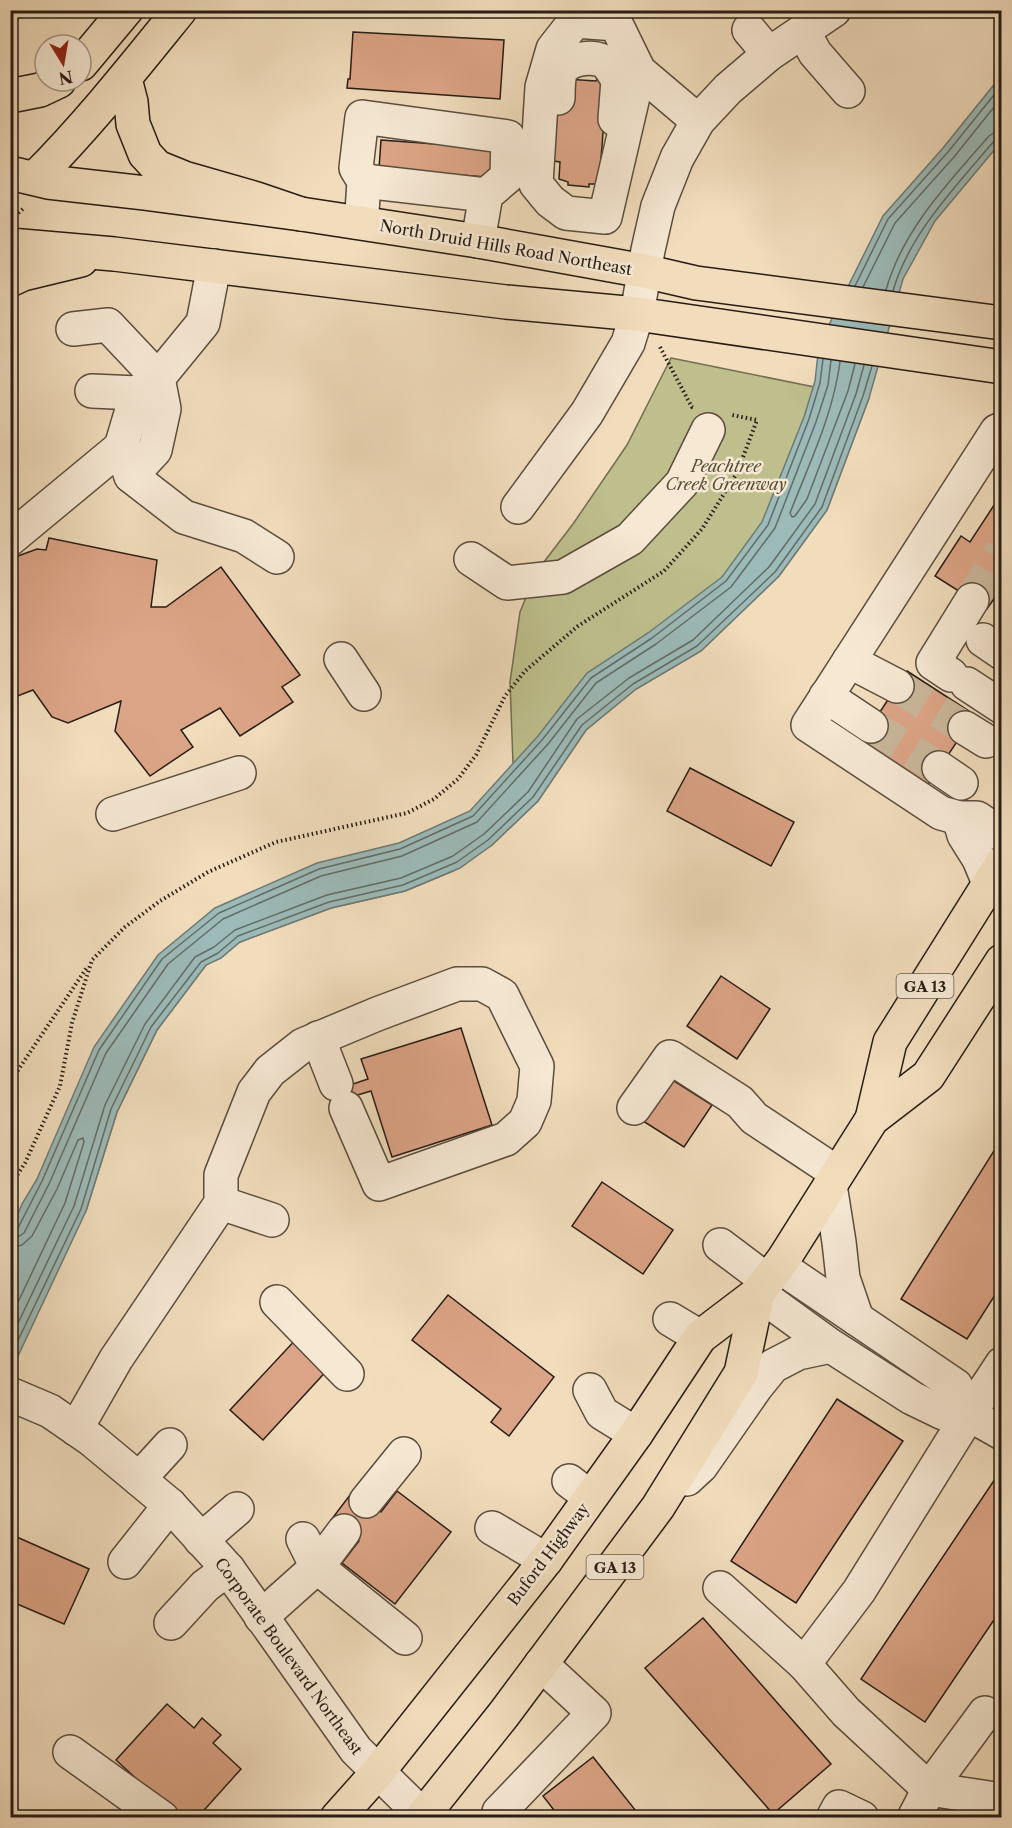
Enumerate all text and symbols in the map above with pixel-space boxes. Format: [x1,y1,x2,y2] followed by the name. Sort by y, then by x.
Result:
[33,33,93,93] north arrow
[57,67,75,89] text: N
[378,215,634,279] street label: North Druid Hills Road Northeast
[666,456,786,494] park label: Peachtree Creek Greenway
[896,974,954,998] road number: GA 13
[503,1498,594,1609] street label: Buford Highway
[211,1553,368,1759] street label: Corporate Boulevard Northeast
[586,1555,644,1579] road number: GA 13

